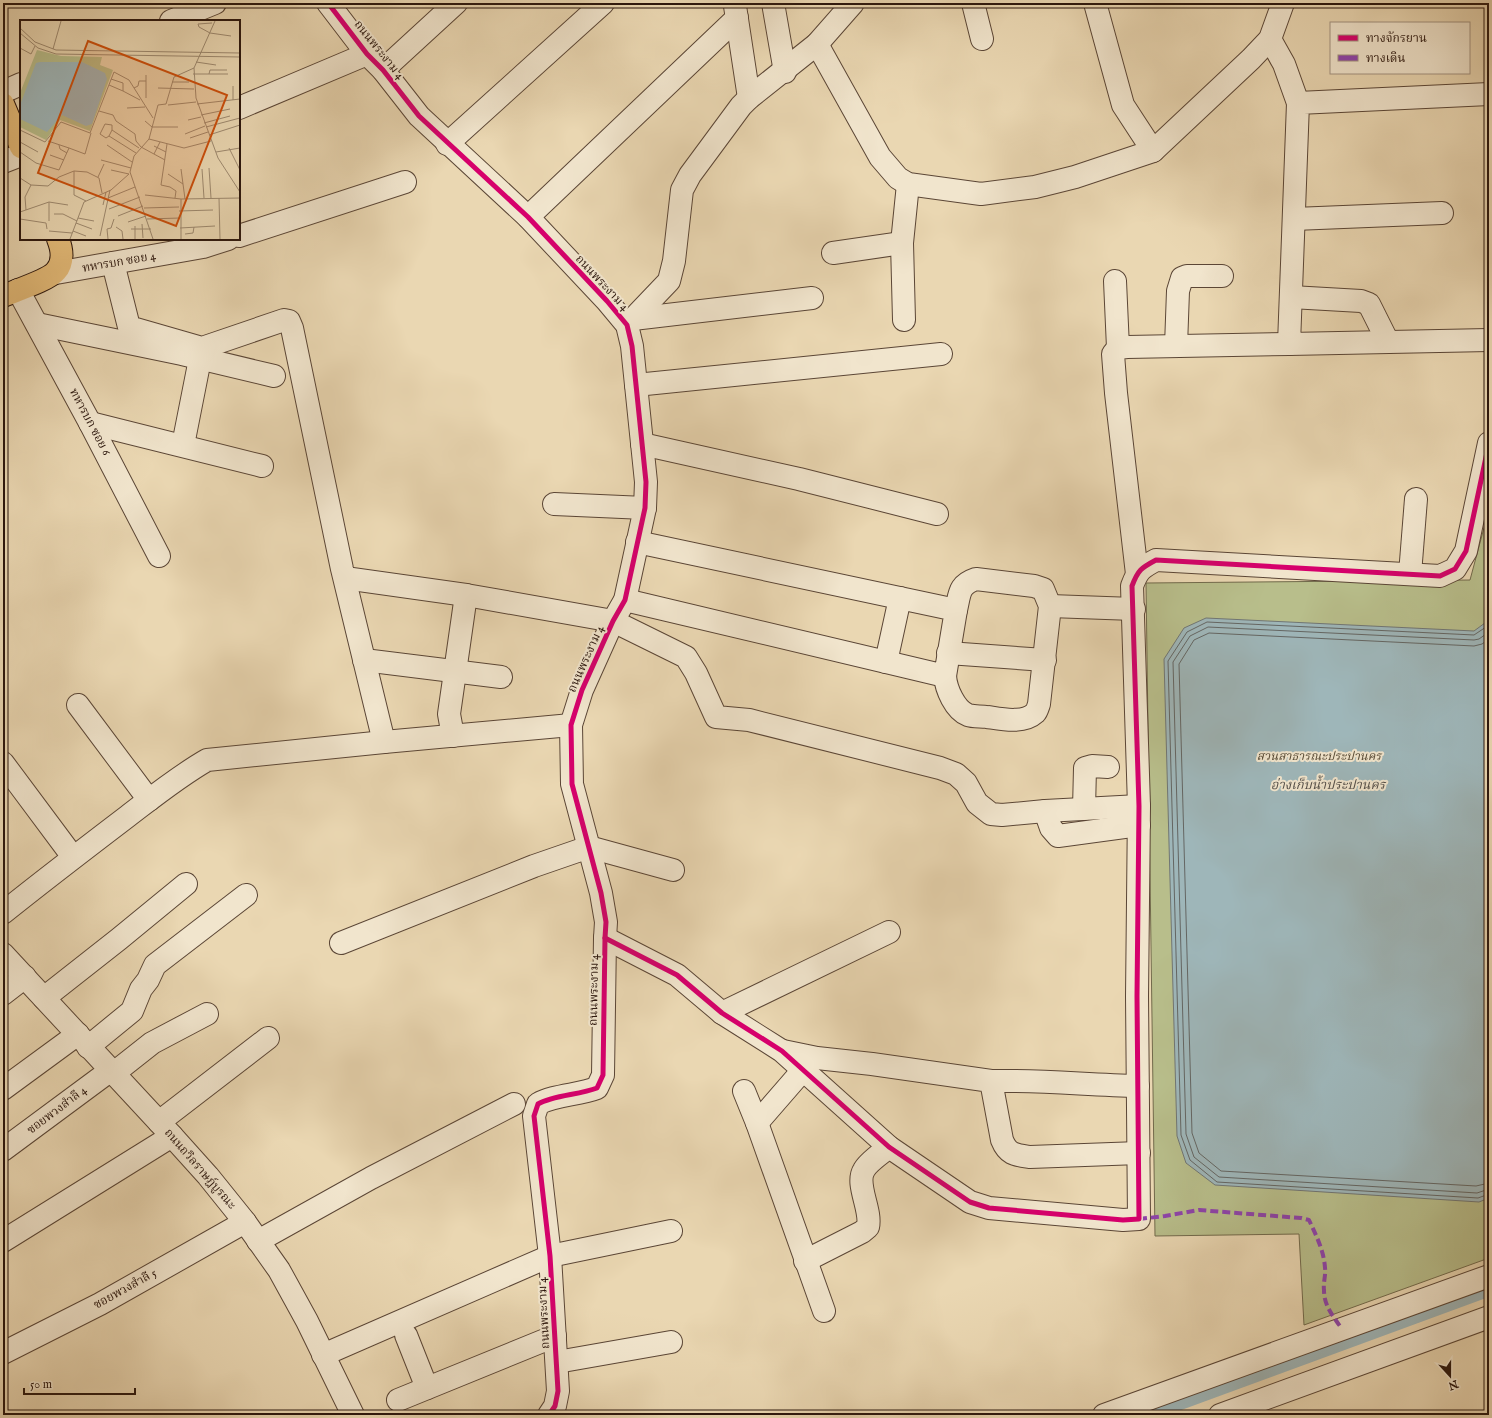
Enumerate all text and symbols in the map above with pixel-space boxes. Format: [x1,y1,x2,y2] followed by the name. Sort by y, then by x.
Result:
[351,17,407,83] street label: ถนนพระงาม 4
[20,20,240,240] inset map
[1330,22,1470,74] legend
[1366,31,1427,46] text: ทางจักรยาน
[1366,51,1405,66] text: ทางเดิน
[81,248,157,276] street label: ทหารบก ซอย 4
[572,252,632,314] street label: ถนนพระงาม 4
[66,386,114,459] street label: ทหารบก ซอย 6
[565,623,607,695] street label: ถนนพระงาม 4
[1257,749,1382,764] park label: สวนสาธารณะประปานคร
[1271,775,1387,794] water label: อ่างเก็บน้ำประปานคร
[586,954,602,1026] street label: ถนนพระงาม 4
[24,1083,90,1137] street label: ซอยพวงสำลี 4
[161,1126,239,1213] street label: ถนนถวิลราษฎ์บูรณะ
[91,1265,160,1312] street label: ซอยพวงสำลี 5
[535,1277,553,1349] street label: ถนนพระงาม 4
[1430,1356,1470,1396] north arrow
[24,1370,135,1396] scale bar
[1446,1376,1461,1393] text: N
[30,1377,52,1392] text: 50 m

